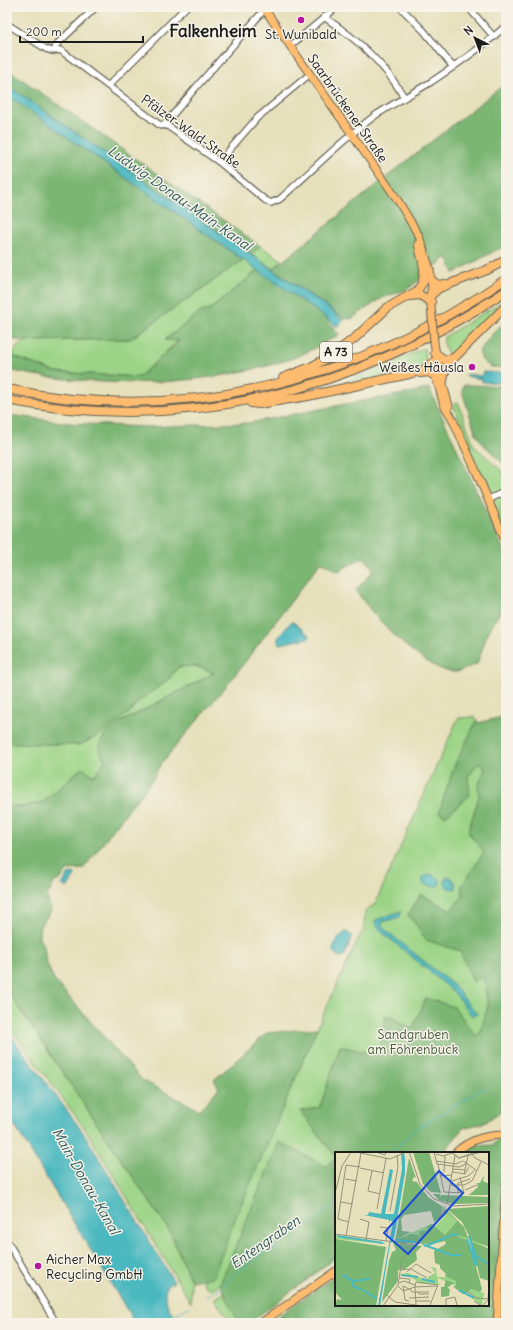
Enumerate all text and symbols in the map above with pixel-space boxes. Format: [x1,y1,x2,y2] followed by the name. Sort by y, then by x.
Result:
[296,15,306,25] marker: St. Wunibald
[20,18,143,44] scale bar
[455,18,495,58] north arrow
[169,20,257,42] district label: Falkenheim
[461,23,476,38] text: N
[26,24,62,39] text: 200 m
[265,26,337,43] place label: St. Wunibald
[304,51,391,166] street label: Saarbrückener Straße
[138,91,244,172] street label: Pfälzer-Wald-Straße
[105,141,257,256] water label: Ludwig-Donau-Main-Kanal
[320,342,352,362] road number: A 73
[379,359,464,376] place label: Weißes Häusla
[467,362,477,372] marker: Weißes Häusla
[368,1026,459,1058] park label: Sandgruben am Föhrenbuck
[48,1125,125,1239] water label: Main-Donau-Kanal
[335,1152,489,1306] inset map
[227,1211,304,1273] water label: Entengraben
[46,1251,143,1283] place label: Aicher Max Recycling GmbH
[33,1261,43,1271] marker: Aicher Max Recycling GmbH

